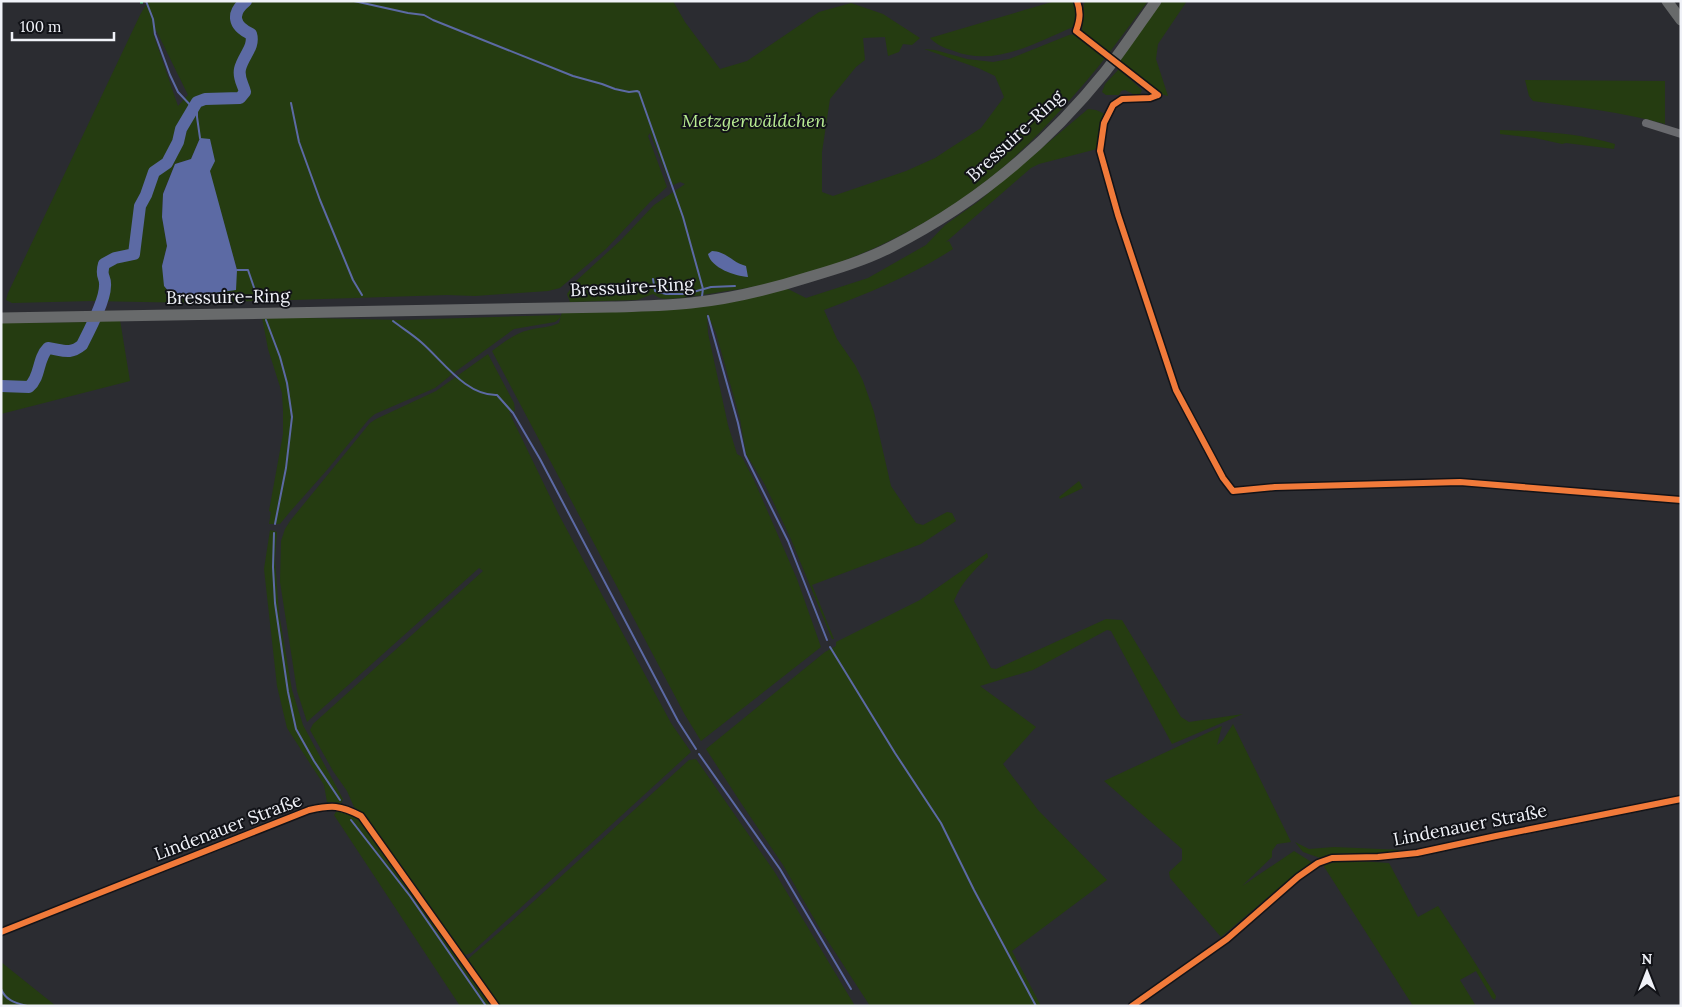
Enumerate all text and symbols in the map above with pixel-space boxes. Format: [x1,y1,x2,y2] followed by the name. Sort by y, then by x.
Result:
[12,10,115,42] scale bar
[20,17,61,36] text: 100 m
[961,84,1069,186] street label: Bressuire-Ring
[682,109,826,132] park label: Metzgerwäldchen
[569,272,696,301] street label: Bressuire-Ring
[166,284,291,309] street label: Bressuire-Ring
[151,788,305,865] street label: Lindenauer Straße
[1391,798,1549,851] street label: Lindenauer Straße
[1622,947,1672,997] north arrow
[1642,950,1653,968] text: N

